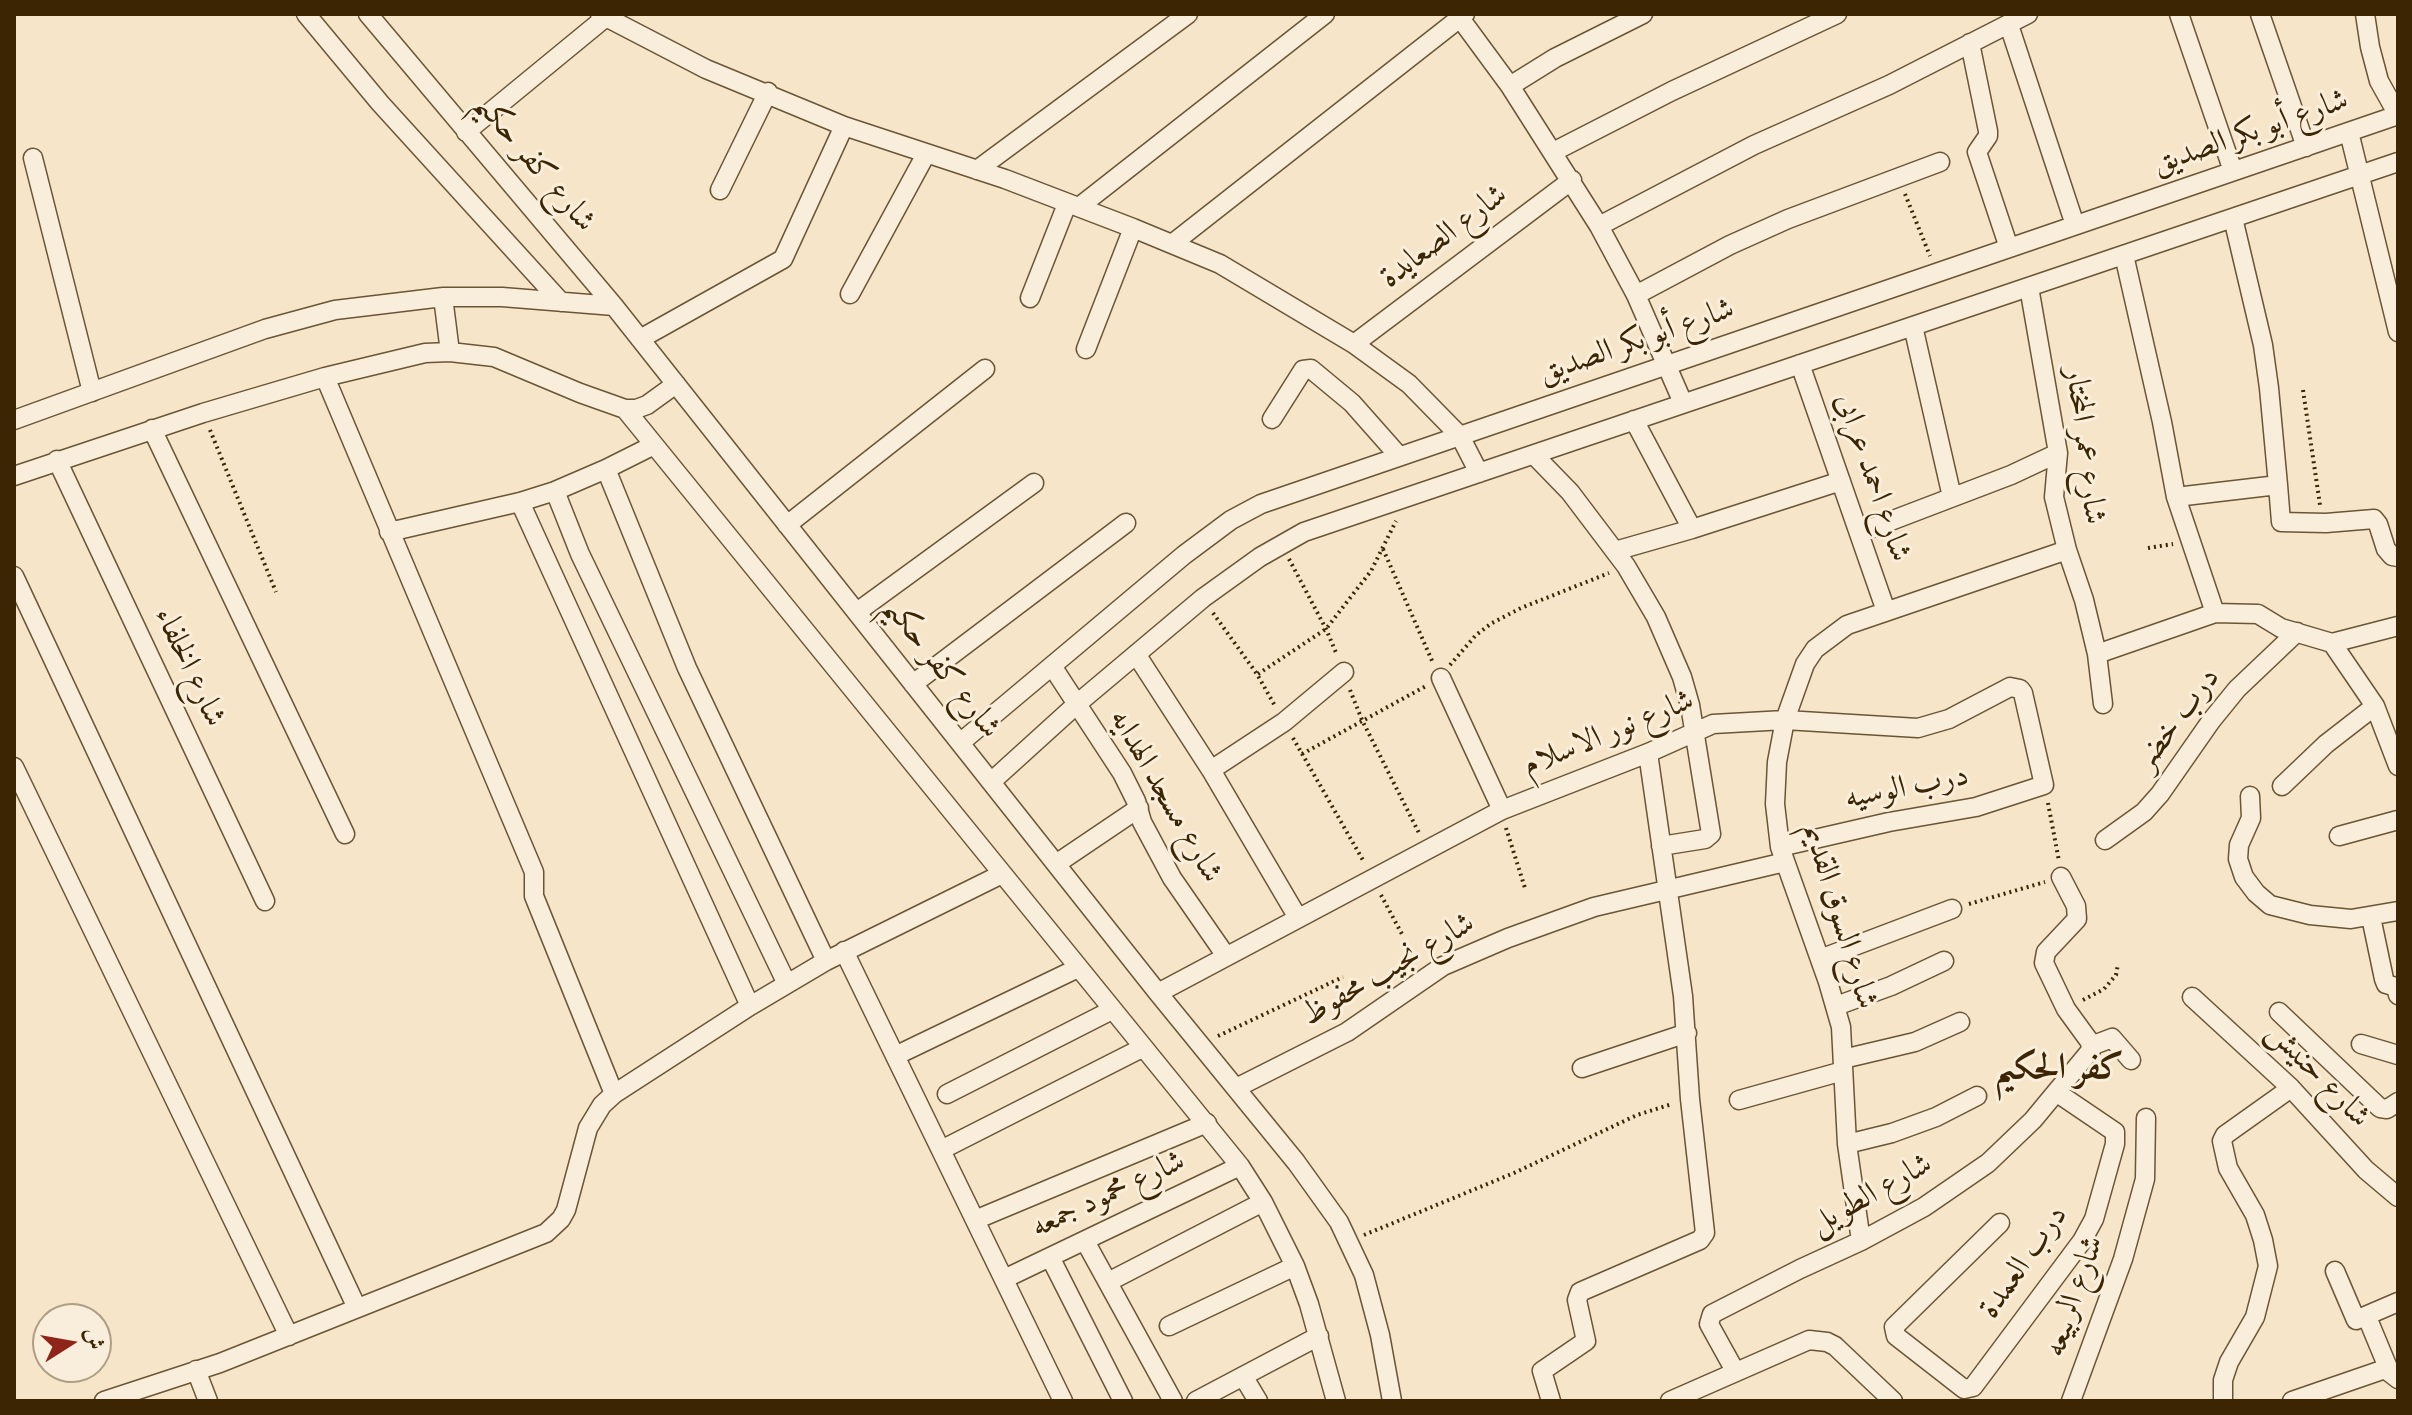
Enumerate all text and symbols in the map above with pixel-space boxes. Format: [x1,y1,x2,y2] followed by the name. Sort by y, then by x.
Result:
[2148,83,2354,185] street label: شارع أبو بكر الصديق
[464,87,602,241] street label: شارع كفر حكيم
[1374,178,1516,298] street label: شارع الصعايدة
[1534,292,1740,394] street label: شارع أبو بكر الصديق
[2054,365,2112,527] street label: شارع عمر المختار
[1824,389,1918,567] street label: شارع احمد عرابى
[873,590,1007,748] street label: شارع كفر حكيم
[144,602,232,734] street label: شارع الخلفاء
[2128,661,2230,779] street label: درب خضر
[1518,683,1700,787] street label: شارع نور الاسلام
[1099,703,1229,891] street label: شارع مسجد الهدايه
[1842,758,1972,820] street label: درب الوسيه
[1792,820,1884,1014] street label: شارع السوق القديم
[1295,906,1483,1036] street label: شارع نجيب محفوظ
[2257,1015,2377,1137] street label: شارع حنيش
[1994,1049,2124,1093] district label: كفر الحكيم
[1026,1144,1192,1248] street label: شارع محمود جمعه
[1804,1147,1940,1245] street label: شارع الطويل
[1972,1199,2078,1327] street label: درب العمدة
[2037,1231,2115,1363] street label: شارع الربيعه
[32,1303,112,1383] north arrow
[78,1325,109,1352] text: ش

